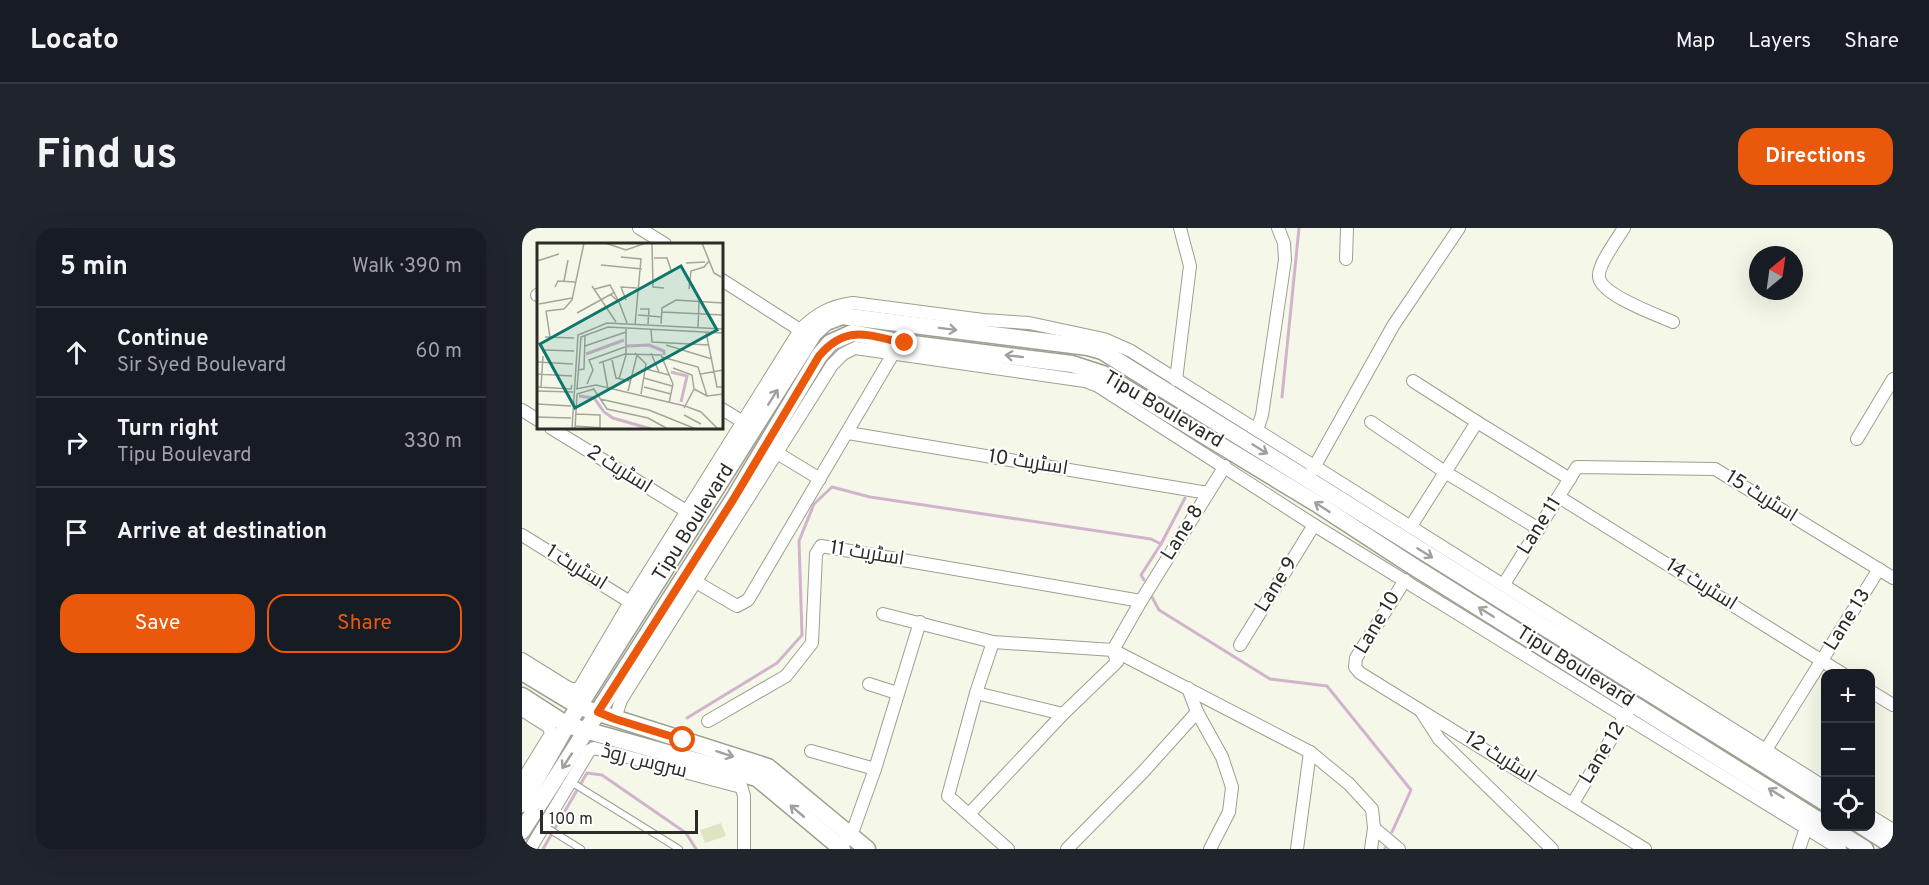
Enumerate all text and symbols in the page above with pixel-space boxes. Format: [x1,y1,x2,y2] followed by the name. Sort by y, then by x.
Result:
[30,23,119,59] text: Locato
[1676,28,1715,55] text: Map
[1748,28,1811,55] text: Layers
[1844,28,1899,55] text: Share
[1738,128,1893,185] button: Directions
[36,130,177,183] text: Find us
[537,243,723,429] inset map
[1749,246,1803,300] north arrow
[60,251,128,284] text: 5 min
[352,254,462,280] text: Walk · 390 m
[937,324,957,335] one-way arrow
[117,326,208,353] text: Continue
[891,329,917,355] route end
[60,336,93,369] icon: ahead
[416,339,462,365] text: 60 m
[1005,351,1024,362] one-way arrow
[117,353,286,379] text: Sir Syed Boulevard
[1098,365,1228,455] street label: Tipu Boulevard
[767,389,779,406] one-way arrow
[117,416,219,443] text: Turn right
[60,426,93,459] icon: right
[404,429,462,455] text: 330 m
[581,440,657,500] street label: اسٹریٹ 2
[117,443,251,469] text: Tipu Boulevard
[986,444,1070,482] street label: اسٹریٹ 10
[1251,444,1268,456] one-way arrow
[647,459,741,587] street label: Tipu Boulevard
[1720,465,1802,529] street label: اسٹریٹ 15
[1512,492,1568,560] street label: Lane 11
[1156,500,1210,566] street label: Lane 8
[1314,501,1331,513] one-way arrow
[60,516,93,549] icon: arrive
[117,519,327,546] text: Arrive at destination
[828,535,906,573] street label: اسٹریٹ 11
[540,539,612,597] street label: اسٹریٹ 1
[1416,547,1433,559] one-way arrow
[1250,552,1304,618] street label: Lane 9
[1660,553,1742,617] street label: اسٹریٹ 14
[1819,584,1877,656] street label: Lane 13
[1349,587,1407,659] street label: Lane 10
[60,594,255,653] button: Save
[267,594,462,653] button: Share
[1478,606,1495,618] one-way arrow
[1511,620,1639,714] street label: Tipu Boulevard
[1821,669,1875,831] map controls
[1821,669,1875,723] button: +
[1574,717,1632,789] street label: Lane 12
[1821,723,1875,777] button: −
[669,726,695,752] route start
[1459,726,1541,790] street label: اسٹریٹ 12
[598,739,690,785] street label: سروس روڈ
[715,749,734,760] one-way arrow
[560,752,572,769] one-way arrow
[1821,777,1875,831] button: locate
[1768,787,1785,799] one-way arrow
[789,805,805,818] one-way arrow
[540,807,698,834] scale bar
[549,810,593,830] text: 100 m

